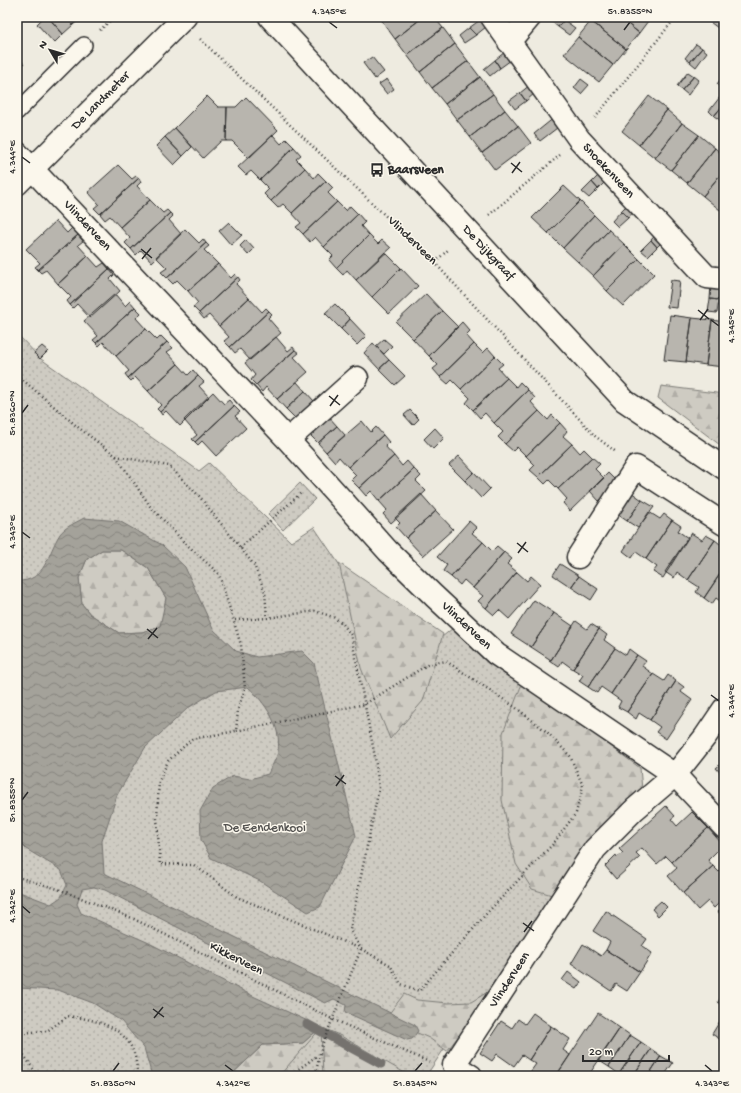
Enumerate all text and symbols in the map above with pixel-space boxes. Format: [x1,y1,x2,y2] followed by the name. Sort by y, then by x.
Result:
[312,6,347,18] text: 4.345°E
[608,6,653,18] text: 51.8355°N
[30,30,70,70] north arrow
[37,39,51,52] text: N
[68,68,134,134] street label: De Landmeter
[7,140,19,174] text: 4.344°E
[579,140,638,202] street label: Snoekenveen
[369,162,385,178] bus stop icon: Baarsveen
[387,163,445,178] place label: Baarsveen
[59,197,115,255] street label: Vlinderveen
[383,213,441,269] street label: Vlinderveen
[458,222,518,284] street label: De Dijkgraaf
[726,308,738,343] text: 4.345°E
[7,390,19,435] text: 51.8360°N
[7,514,19,549] text: 4.343°E
[437,598,495,654] street label: Vlinderveen
[726,684,738,718] text: 4.344°E
[7,777,19,822] text: 51.8355°N
[223,821,306,836] park label: De Eendenkooi
[7,889,19,923] text: 4.342°E
[207,939,266,979] street label: Kikkerveen
[486,949,534,1011] street label: Vlinderveen
[583,1037,669,1063] scale bar
[589,1046,614,1060] text: 20 m
[90,1078,136,1090] text: 51.8350°N
[216,1078,250,1090] text: 4.342°E
[393,1078,438,1090] text: 51.8345°N
[695,1078,730,1090] text: 4.343°E

